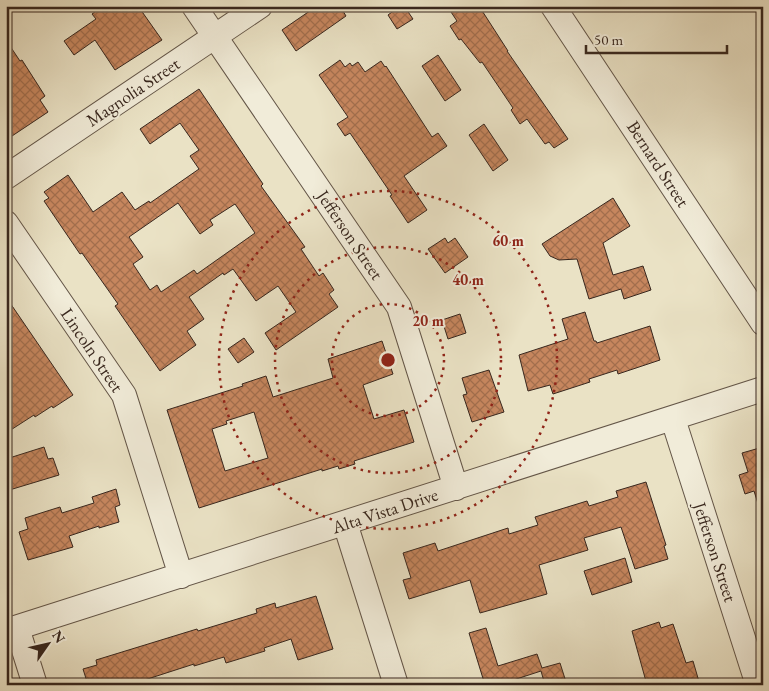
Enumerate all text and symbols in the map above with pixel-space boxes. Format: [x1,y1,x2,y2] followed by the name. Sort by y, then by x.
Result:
[586,22,728,54] scale bar
[594,30,623,49] text: 50 m
[81,52,184,131] street label: Magnolia Street
[622,116,695,212] street label: Bernard Street
[311,184,389,284] street label: Jefferson Street
[492,231,524,250] text: 60 m
[452,270,484,289] text: 40 m
[56,303,129,397] street label: Lincoln Street
[412,311,444,330] text: 20 m
[379,351,397,369] centre of rings
[328,483,441,539] street label: Alta Vista Drive
[688,497,743,605] street label: Jefferson Street
[22,618,72,668] north arrow
[48,627,70,647] text: N

